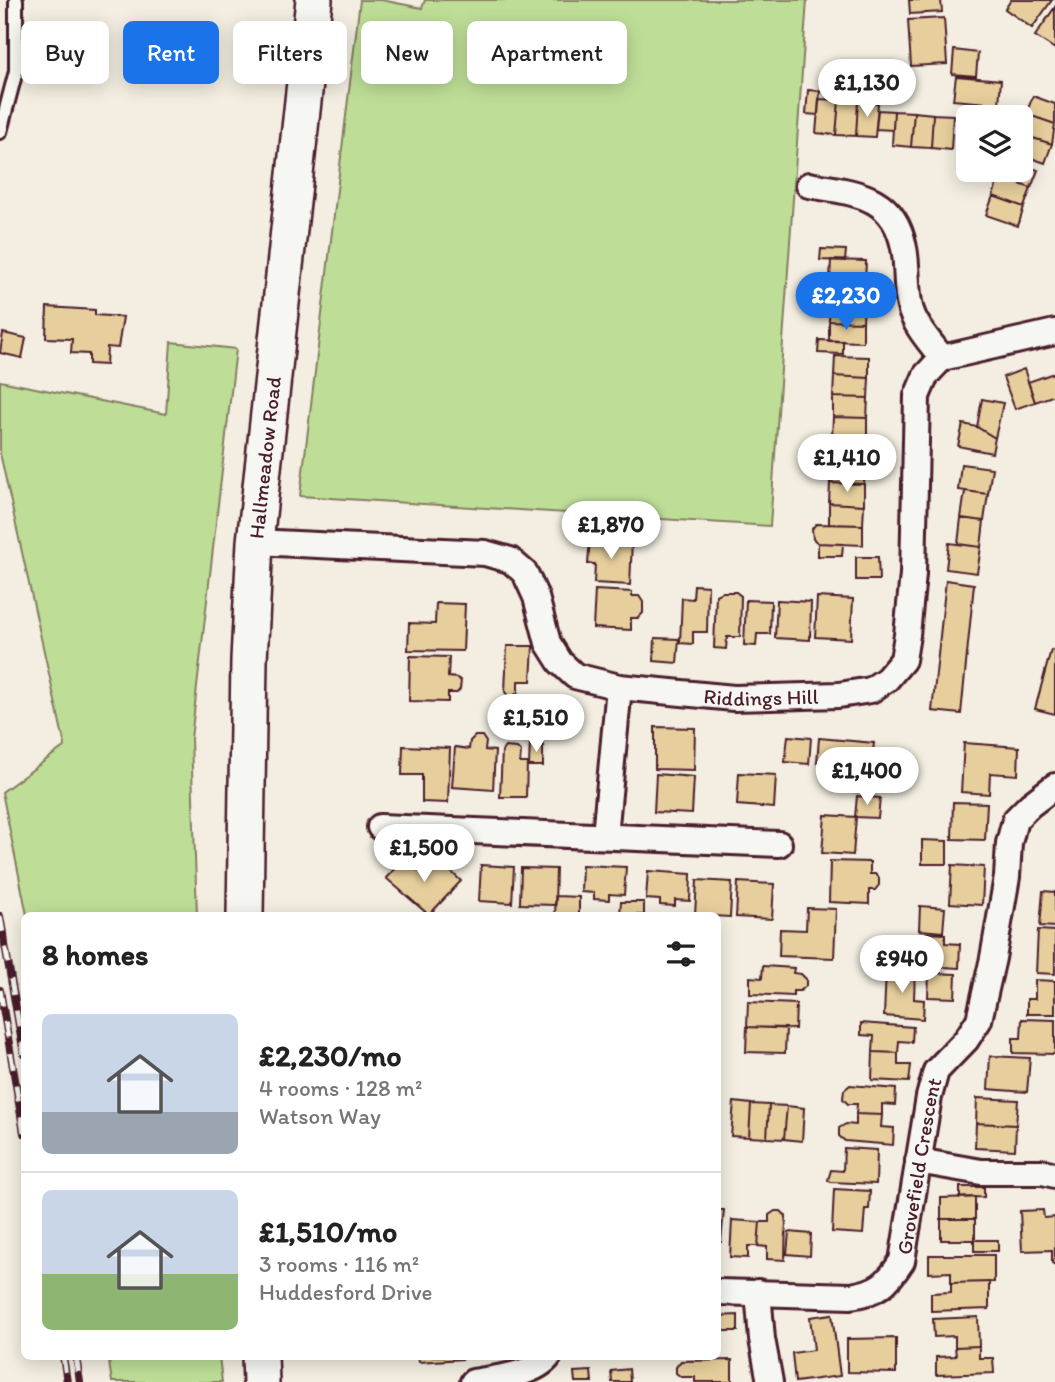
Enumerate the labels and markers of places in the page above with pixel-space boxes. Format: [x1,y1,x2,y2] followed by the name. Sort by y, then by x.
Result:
[810,60,924,119] pin: £1,130
[789,272,903,332] pin: £2,230
[790,434,904,494] pin: £1,410
[554,502,668,561] pin: £1,870
[479,694,593,754] pin: £1,510
[810,748,924,807] pin: £1,400
[367,824,481,884] pin: £1,500
[861,936,943,995] pin: £940

